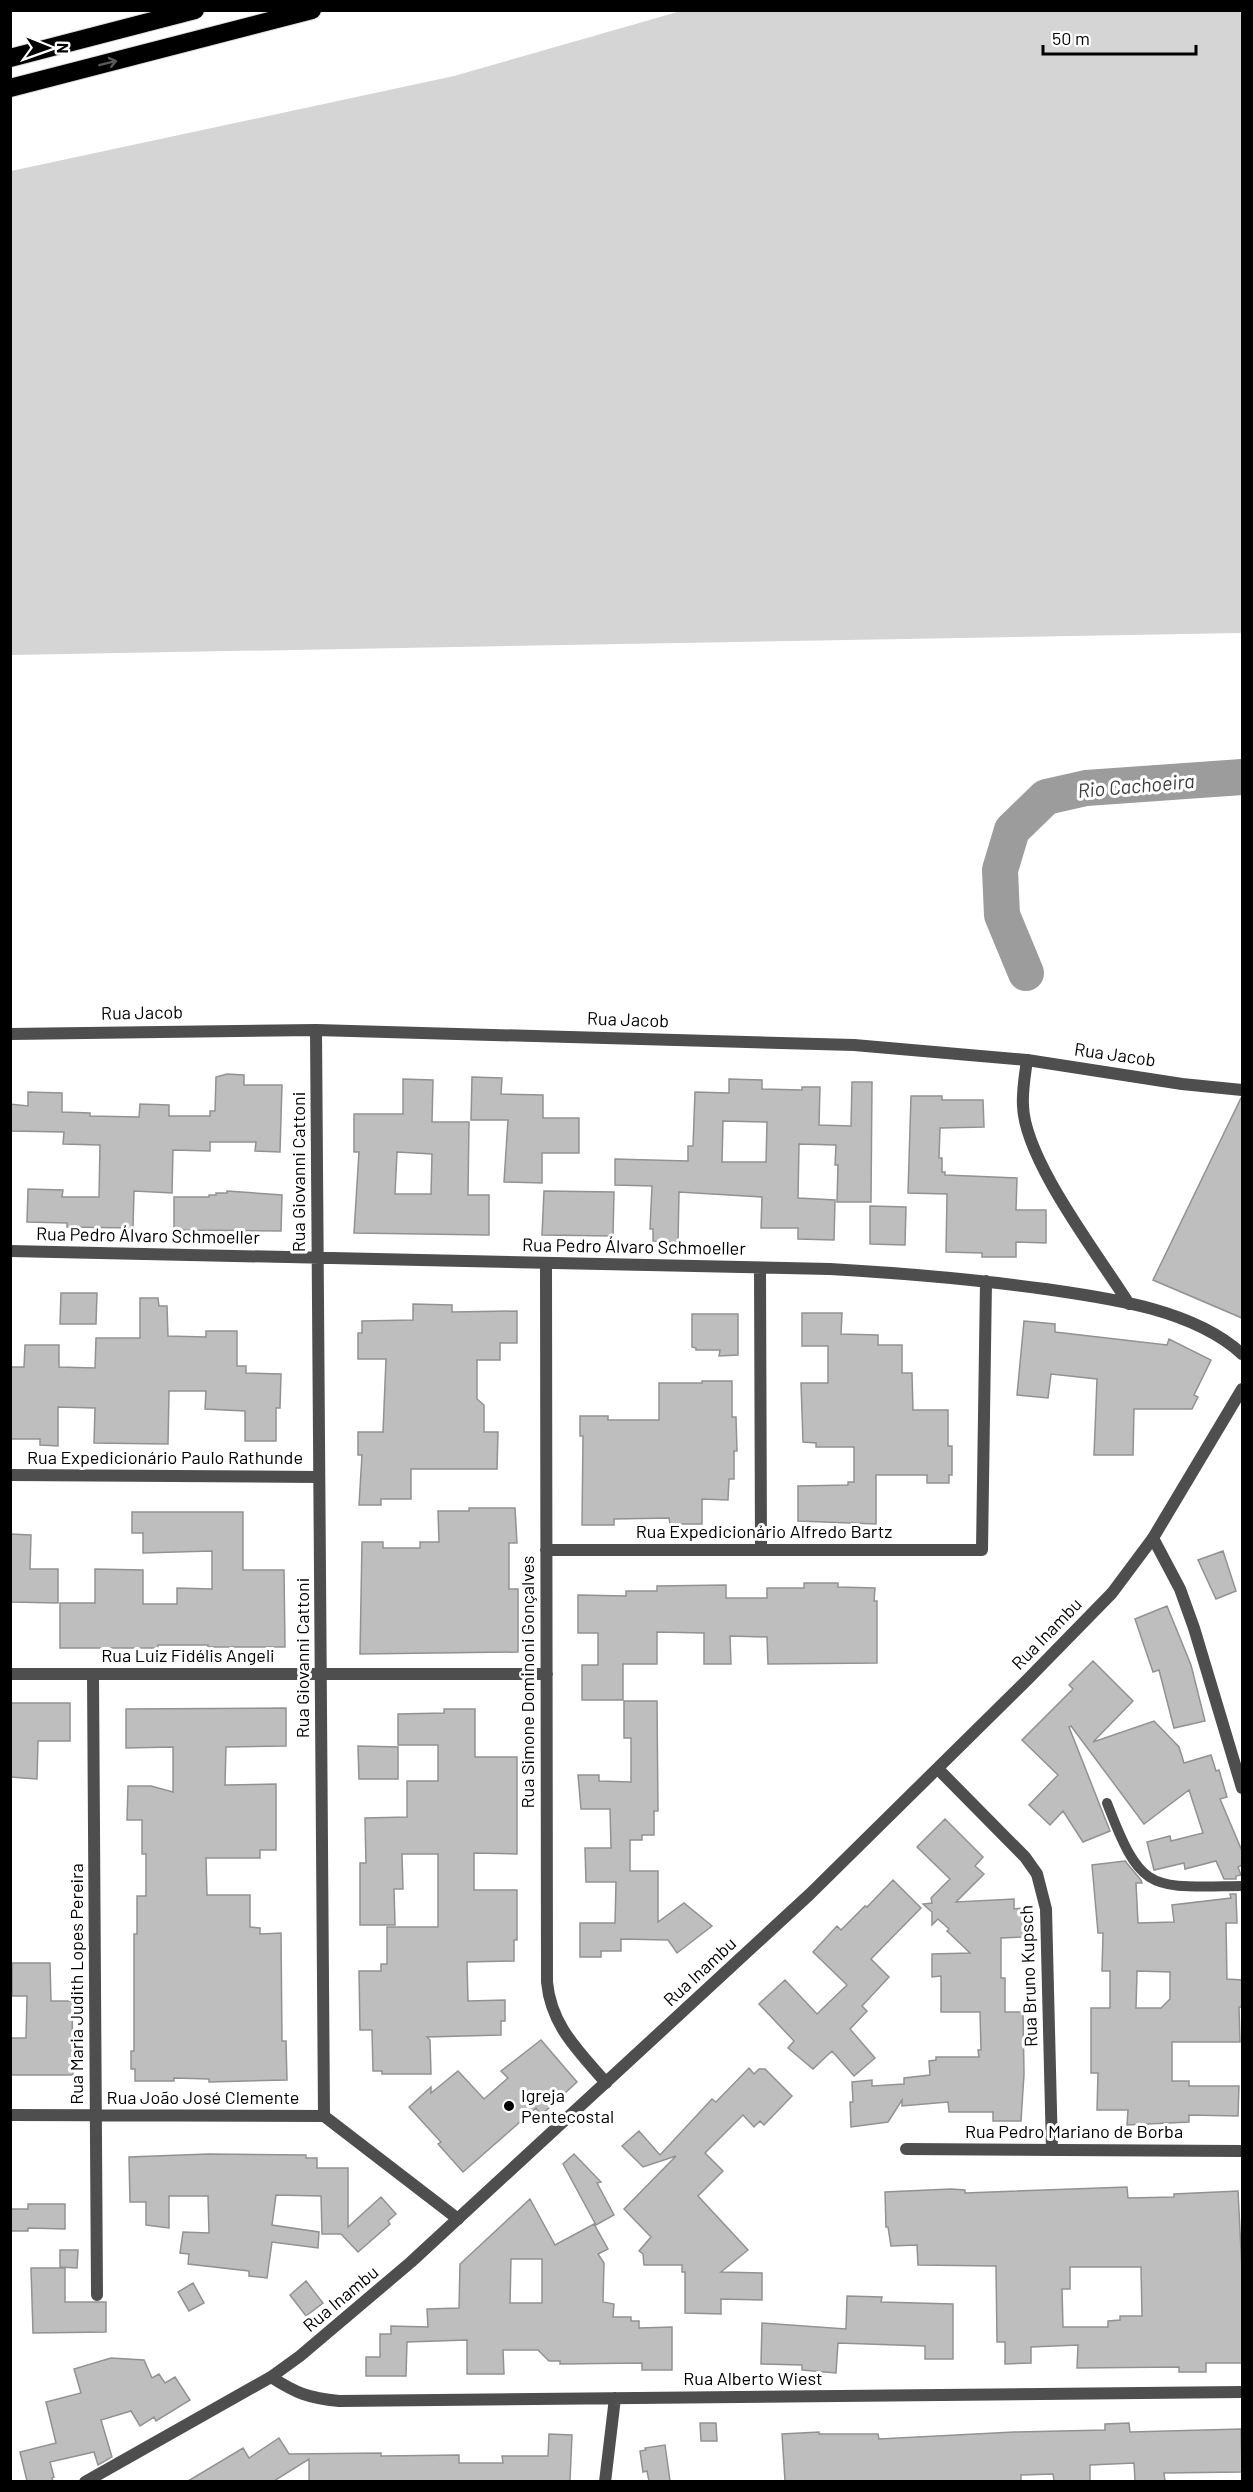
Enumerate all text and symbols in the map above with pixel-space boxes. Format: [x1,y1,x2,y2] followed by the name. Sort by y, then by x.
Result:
[18,18,78,78] north arrow
[1043,18,1196,56] scale bar
[1052,27,1090,49] text: 50 m
[54,43,73,54] text: N
[98,56,117,68] one-way arrow
[1077,768,1195,802] water label: Rio Cachoeira
[101,1000,183,1024] street label: Rua Jacob
[587,1007,669,1031] street label: Rua Jacob
[1073,1037,1157,1071] street label: Rua Jacob
[287,1092,309,1252] street label: Rua Giovanni Cattoni
[36,1222,261,1248] street label: Rua Pedro Álvaro Schmoeller
[522,1233,747,1259] street label: Rua Pedro Álvaro Schmoeller
[27,1446,303,1468] street label: Rua Expedicionário Paulo Rathunde
[636,1520,892,1542] street label: Rua Expedicionário Alfredo Bartz
[516,1555,538,1809] street label: Rua Simone Dominoni Gonçalves
[291,1578,313,1738] street label: Rua Giovanni Cattoni
[1007,1593,1086,1674] street label: Rua Inambu
[101,1644,275,1666] street label: Rua Luiz Fidélis Angeli
[65,1863,87,2105] street label: Rua Maria Judith Lopes Pereira
[1015,1905,1041,2048] street label: Rua Bruno Kupsch
[658,1932,740,2010] street label: Rua Inambu
[521,2084,614,2127] place label: Igreja Pentecostal
[107,2086,299,2108] street label: Rua João José Clemente
[502,2099,516,2113] marker: Igreja Pentecostal
[965,2120,1183,2142] street label: Rua Pedro Mariano de Borba
[298,2260,382,2336] street label: Rua Inambu
[683,2367,823,2389] street label: Rua Alberto Wiest

